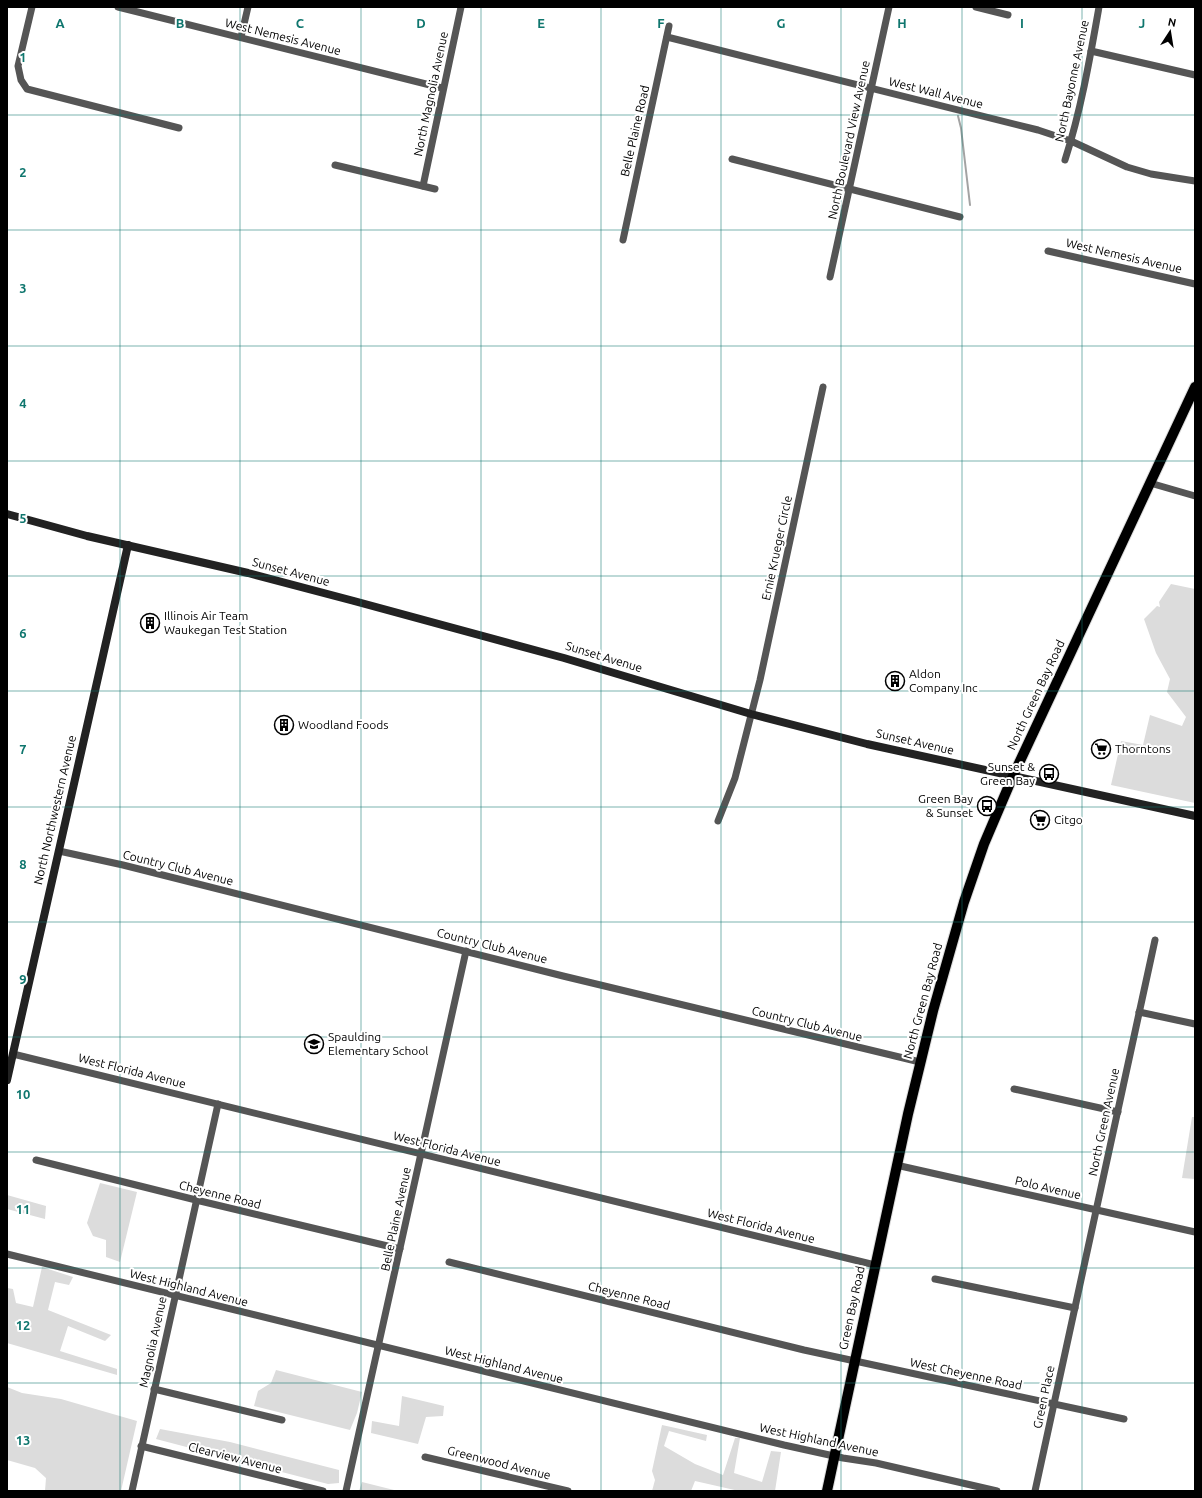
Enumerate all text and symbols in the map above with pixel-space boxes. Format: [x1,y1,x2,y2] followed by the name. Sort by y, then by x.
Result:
[1150,12,1190,52] north arrow
[1167,15,1177,29] text: N
[55,16,65,30] text: A
[176,16,185,30] text: B
[224,16,342,57] street label: West Nemesis Avenue
[296,16,305,30] text: C
[416,16,426,30] text: D
[537,16,545,30] text: E
[657,16,665,30] text: F
[777,16,786,30] text: G
[897,16,907,30] text: H
[1020,16,1024,30] text: I
[1139,16,1145,30] text: J
[1052,19,1091,143] street label: North Bayonne Avenue
[411,30,450,157] street label: North Magnolia Avenue
[19,50,27,64] text: 1
[825,59,872,221] street label: North Boulevard View Avenue
[888,75,985,111] street label: West Wall Avenue
[618,84,651,178] street label: Belle Plaine Road
[19,165,27,179] text: 2
[1065,236,1184,275] street label: West Nemesis Avenue
[19,281,27,295] text: 3
[19,396,27,410] text: 4
[759,494,794,601] street label: Ernie Krueger Circle
[19,511,27,525] text: 5
[251,555,331,588] street label: Sunset Avenue
[164,609,287,636] place label: Illinois Air Team Waukegan Test Station
[139,612,161,634] building icon: Illinois Air Team Waukegan Test Station
[19,626,27,640] text: 6
[1004,638,1067,752] street label: North Green Bay Road
[564,639,644,674] street label: Sunset Avenue
[909,667,978,694] place label: Aldon Company Inc
[884,670,906,692] building icon: Aldon Company Inc
[273,714,295,736] building icon: Woodland Foods
[298,718,389,731] place label: Woodland Foods
[875,726,955,757] street label: Sunset Avenue
[31,734,78,886] street label: North Northwestern Avenue
[1090,738,1112,760] supermarket icon: Thorntons
[19,742,27,756] text: 7
[1115,742,1171,755] place label: Thorntons
[980,760,1035,787] place label: Sunset & Green Bay
[1038,763,1060,785] bus stop icon: Sunset & Green Bay
[918,792,973,819] place label: Green Bay & Sunset
[976,795,998,817] bus stop icon: Green Bay & Sunset
[1029,809,1051,831] supermarket icon: Citgo
[1054,813,1083,826] place label: Citgo
[121,847,235,888] street label: Country Club Avenue
[19,857,27,871] text: 8
[435,925,549,966] street label: Country Club Avenue
[901,941,944,1060] street label: North Green Bay Road
[19,972,27,986] text: 9
[750,1003,864,1044] street label: Country Club Avenue
[328,1030,428,1057] place label: Spaulding Elementary School
[303,1033,325,1055] school or university icon: Spaulding Elementary School
[77,1051,187,1090] street label: West Florida Avenue
[1086,1067,1121,1177] street label: North Green Avenue
[16,1087,30,1101] text: 10
[392,1129,502,1168] street label: West Florida Avenue
[378,1166,413,1272] street label: Belle Plaine Avenue
[1014,1174,1082,1201] street label: Polo Avenue
[178,1178,262,1211] street label: Cheyenne Road
[16,1202,30,1216] text: 11
[706,1206,816,1245] street label: West Florida Avenue
[836,1265,867,1351] street label: Green Bay Road
[129,1266,250,1309] street label: West Highland Avenue
[587,1279,671,1312] street label: Cheyenne Road
[137,1295,169,1389] street label: Magnolia Avenue
[16,1318,30,1332] text: 12
[444,1343,565,1386] street label: West Highland Avenue
[909,1355,1023,1392] street label: West Cheyenne Road
[1030,1364,1057,1430] street label: Green Place
[758,1421,880,1459] street label: West Highland Avenue
[16,1433,30,1447] text: 13
[187,1440,283,1475] street label: Clearview Avenue
[446,1443,552,1482] street label: Greenwood Avenue

